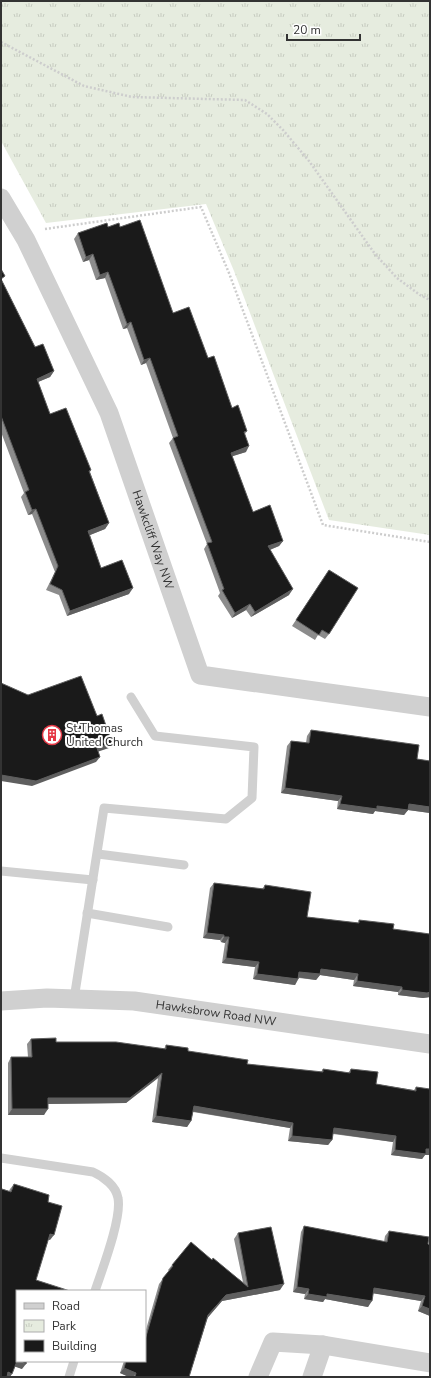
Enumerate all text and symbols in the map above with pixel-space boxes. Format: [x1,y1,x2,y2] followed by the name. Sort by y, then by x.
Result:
[287,16,360,42] scale bar
[293,22,321,38] text: 20 m
[128,488,178,592] street label: Hawkcliff Way NW
[66,720,143,750] place label: St.Thomas United Church
[41,724,63,746] building icon: St.Thomas United Church
[155,996,277,1030] street label: Hawksbrow Road NW
[16,1290,146,1362] legend
[52,1298,80,1314] text: Road
[52,1318,77,1334] text: Park
[52,1338,97,1354] text: Building

